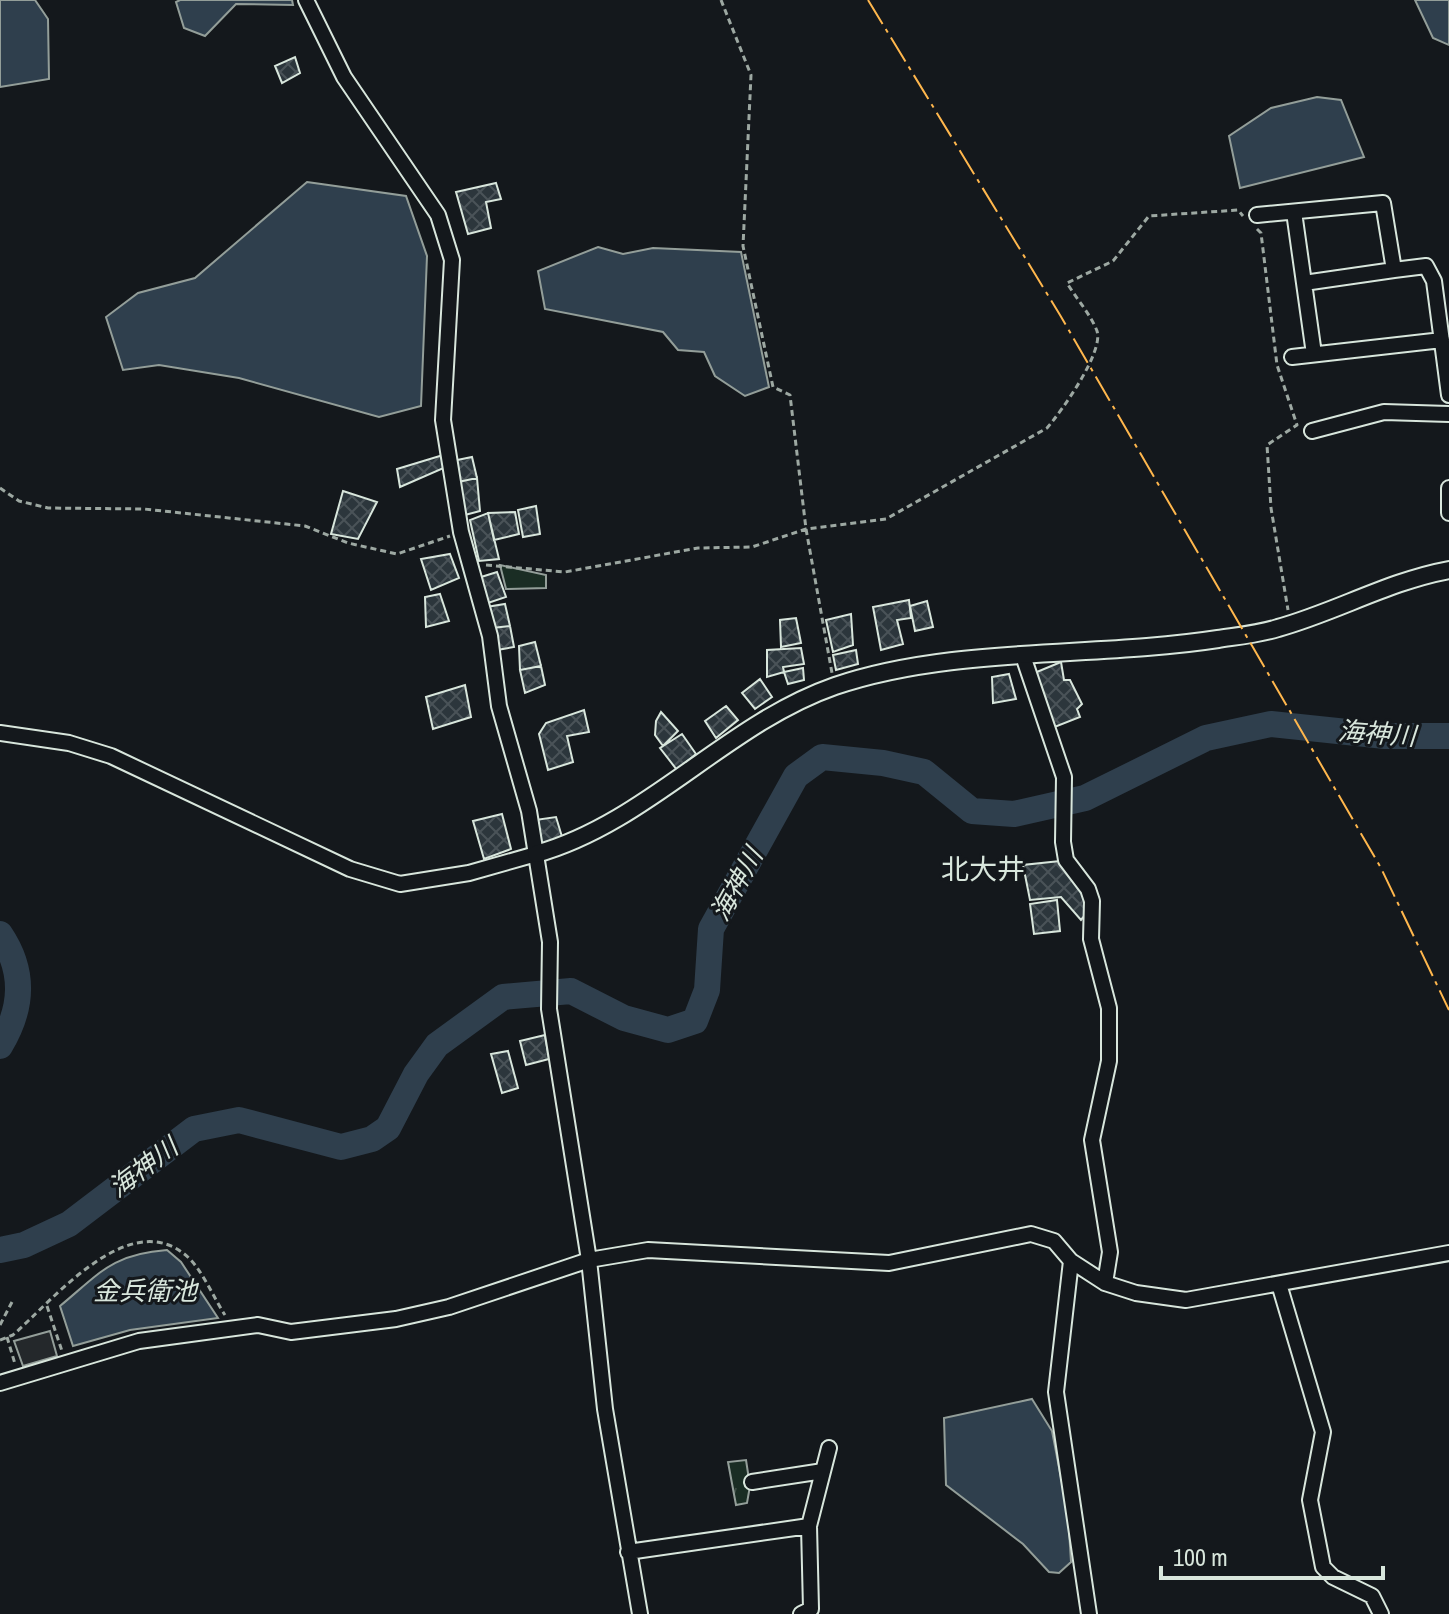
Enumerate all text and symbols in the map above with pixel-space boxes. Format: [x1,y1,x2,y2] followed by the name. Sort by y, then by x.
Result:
[1337,713,1420,753] water label: 海神川
[702,839,772,927] water label: 海神川
[941,850,1025,888] district label: 北大井
[101,1128,187,1204] water label: 海神川
[93,1273,200,1308] water label: 金兵衛池
[1161,1530,1383,1580] scale bar
[1173,1541,1228,1573] text: 100 m

